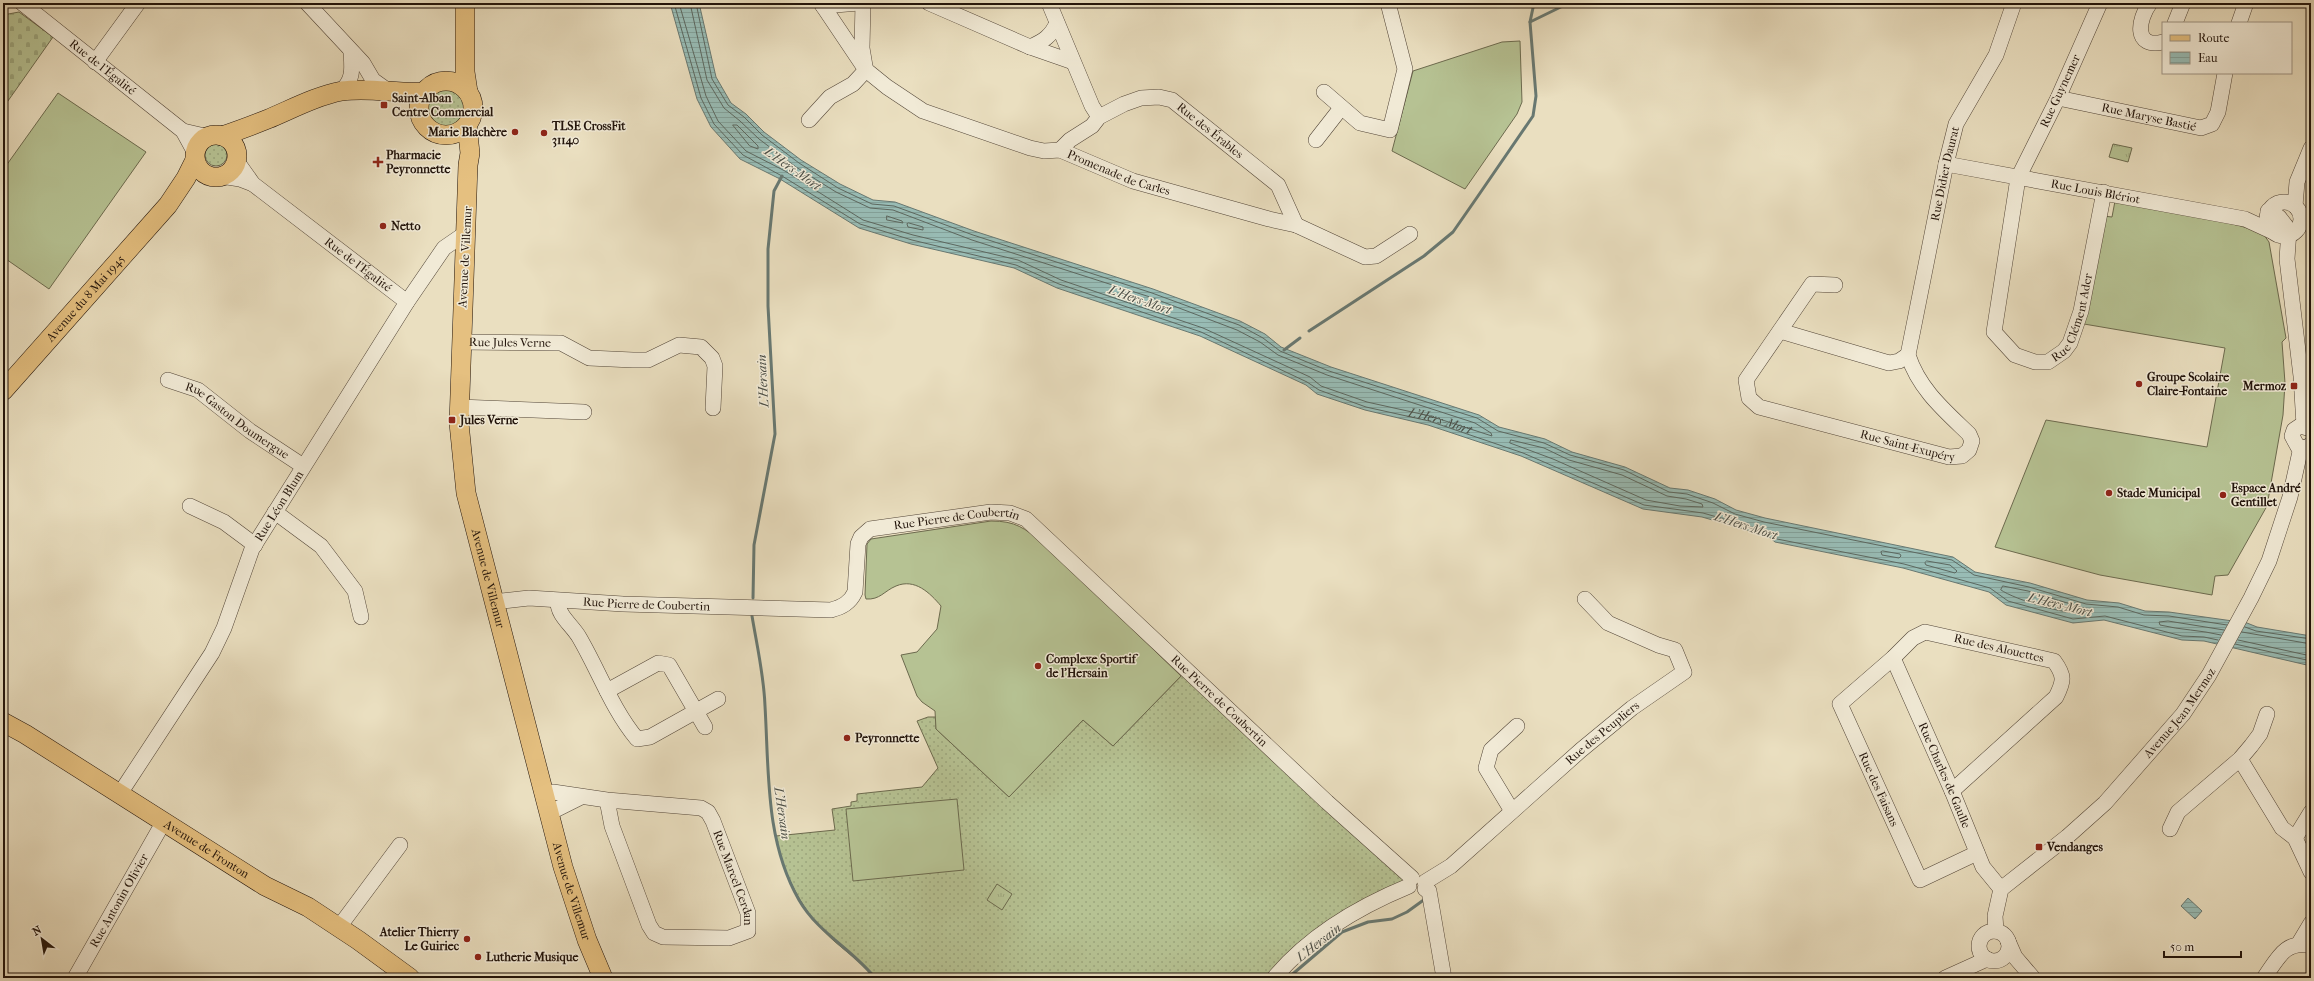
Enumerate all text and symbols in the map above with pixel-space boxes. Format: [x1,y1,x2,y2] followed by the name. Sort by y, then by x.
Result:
[2162,22,2292,74] legend
[2198,31,2230,45] text: Route
[67,36,139,98] street label: Rue de l'Égalité
[2037,51,2083,130] street label: Rue Guynemer
[2198,51,2218,65] text: Eau
[392,91,494,119] place label: Saint-Alban Centre Commercial
[379,100,389,110] marker: Saint-Alban Centre Commercial
[1174,100,1247,162] street label: Rue des Érables
[2100,100,2198,134] street label: Rue Maryse Bastié
[551,119,626,148] place label: TLSE CrossFit 31140
[1928,124,1962,222] street label: Rue Didier Daurat
[427,125,507,139] place label: Marie Blachère
[510,127,520,137] marker: Marie Blachère
[539,128,549,138] marker: TLSE CrossFit 31140
[761,143,825,194] water label: L'Hers-Mort
[1065,147,1172,198] street label: Promenade de Carles
[386,148,451,177] place label: Pharmacie Peyronnette
[373,157,383,167] marker: Pharmacie Peyronnette
[2050,176,2142,207] street label: Rue Louis Blériot
[455,205,475,309] street label: Avenue de Villemur
[391,219,420,233] place label: Netto
[378,221,388,231] marker: Netto
[322,234,395,295] street label: Rue de l'Égalité
[43,252,127,345] street label: Avenue du 8 Mai 1945
[2049,271,2095,365] street label: Rue Clément Ader
[1106,281,1174,318] water label: L'Hers-Mort
[469,335,551,350] street label: Rue Jules Verne
[754,354,771,409] water label: L'Hersain
[2147,370,2229,398] place label: Groupe Scolaire Claire-Fontaine
[184,379,292,462] street label: Rue Gaston Doumergue
[2134,379,2144,389] marker: Groupe Scolaire Claire-Fontaine
[2242,379,2287,393] place label: Mermoz
[2289,381,2299,391] marker: Mermoz
[1406,404,1475,437] water label: L'Hers-Mort
[458,413,518,428] place label: Jules Verne
[447,415,457,425] marker: Jules Verne
[1859,427,1956,464] street label: Rue Saint-Exupéry
[252,468,306,544] street label: Rue Léon Blum
[2231,481,2301,509] place label: Espace André Gentillet
[2117,486,2201,501] place label: Stade Municipal
[2104,488,2114,498] marker: Stade Municipal
[2218,490,2228,500] marker: Espace André Gentillet
[893,505,1022,533] street label: Rue Pierre de Coubertin
[1712,508,1780,543] water label: L'Hers-Mort
[468,526,508,630] street label: Avenue de Villemur
[2025,589,2094,620] water label: L'Hers-Mort
[583,594,710,614] street label: Rue Pierre de Coubertin
[1953,631,2046,665] street label: Rue des Alouettes
[1046,652,1139,680] place label: Complexe Sportif de l'Hersain
[1168,652,1270,749] street label: Rue Pierre de Coubertin
[1033,661,1043,671] marker: Complexe Sportif de l'Hersain
[2140,665,2219,761] street label: Avenue Jean Mermoz
[1562,698,1642,768] street label: Rue des Peupliers
[1915,720,1973,830] street label: Rue Charles de Gaulle
[855,731,920,746] place label: Peyronnette
[842,733,852,743] marker: Peyronnette
[1856,750,1902,829] street label: Rue des Faisans
[771,785,794,840] water label: L'Hersain
[161,816,252,881] street label: Avenue de Fronton
[710,828,755,925] street label: Rue Marcel Cerdan
[550,840,594,943] street label: Avenue de Villemur
[2046,840,2103,855] place label: Vendanges
[2034,842,2044,852] marker: Vendanges
[87,850,152,950] street label: Rue Antonin Olivier
[22,919,62,959] north arrow
[1292,920,1344,965] water label: L'Hersain
[30,923,45,939] text: N
[379,925,460,953] place label: Atelier Thierry Le Guiriec
[2164,933,2241,959] scale bar
[462,934,472,944] marker: Atelier Thierry Le Guiriec
[2170,940,2194,954] text: 50 m
[486,950,578,965] place label: Lutherie Musique
[473,952,483,962] marker: Lutherie Musique

